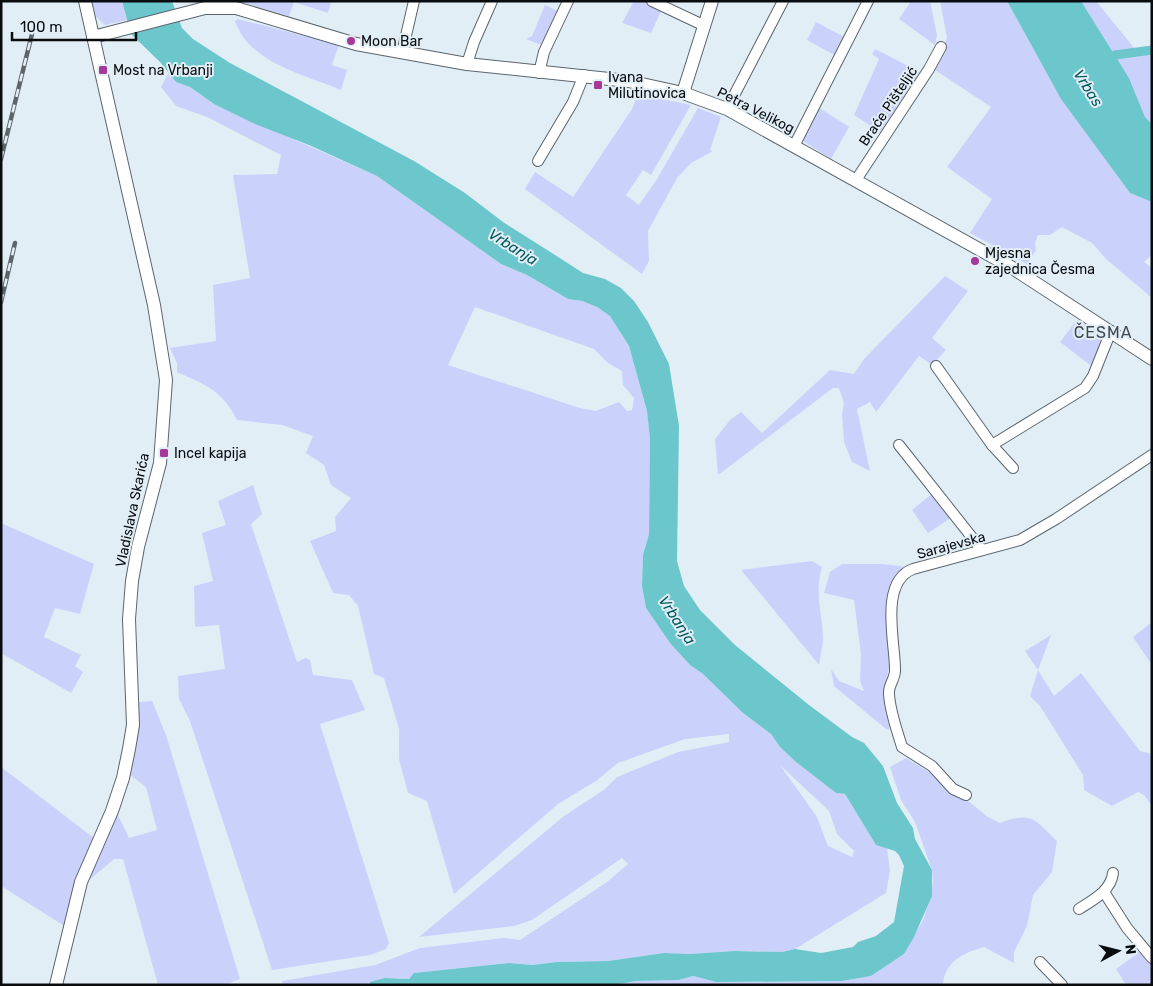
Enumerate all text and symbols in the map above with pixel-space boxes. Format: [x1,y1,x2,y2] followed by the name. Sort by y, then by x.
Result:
[12,10,136,42] scale bar
[20,18,62,36] text: 100 m
[361,33,423,50] place label: Moon Bar
[345,35,357,47] marker: Moon Bar
[113,62,213,79] place label: Most na Vrbanji
[856,63,921,149] street label: Braće Pišteljić
[97,64,109,76] marker: Most na Vrbanji
[1070,66,1107,110] water label: Vrbas
[608,69,686,102] place label: Ivana Milutinovica
[592,79,604,91] marker: Ivana Milutinovica
[714,84,797,137] street label: Petra Velikog
[485,225,541,269] water label: Vrbanja
[985,245,1095,278] place label: Mjesna zajednica Česma
[969,255,981,267] marker: Mjesna zajednica Česma
[1074,322,1132,342] district label: ČESMA
[174,445,247,462] place label: Incel kapija
[158,447,170,459] marker: Incel kapija
[112,451,153,569] street label: Vladislava Skarića
[915,528,987,563] street label: Sarajevska
[655,592,699,648] water label: Vrbanja
[1093,926,1143,976] north arrow
[1121,943,1139,956] text: N

